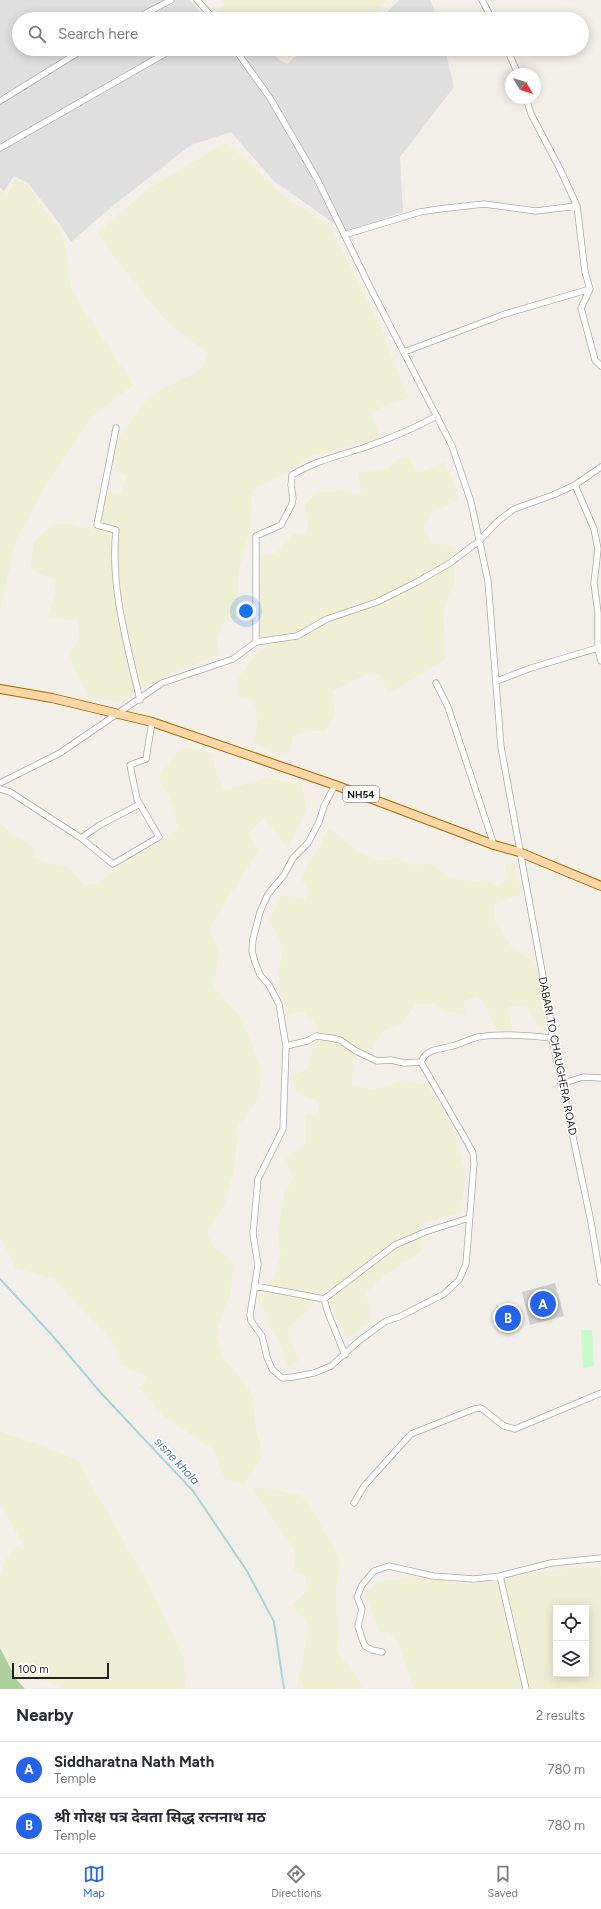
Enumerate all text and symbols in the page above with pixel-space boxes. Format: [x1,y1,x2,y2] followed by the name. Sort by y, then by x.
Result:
[12,12,589,56] search box
[26,23,48,45] icon: search
[58,25,138,43] text: Search here
[505,68,541,104] north arrow
[236,601,256,621] your location
[343,786,379,802] road number: NH54
[536,976,579,1137] street label: DABARI TO CHAUGHERA ROAD
[530,1289,556,1319] pin: A
[495,1303,521,1333] pin: B
[152,1434,202,1488] water label: sisne khola
[553,1605,589,1677] map controls
[553,1605,589,1641] button: locate
[553,1641,589,1677] button: layers
[12,1661,109,1680] scale bar
[18,1663,49,1676] text: 100 m
[16,1705,74,1725] text: Nearby
[536,1708,585,1723] text: 2 results
[54,1753,214,1771] text: Siddharatna Nath Math
[24,1762,34,1777] text: A
[547,1762,585,1777] text: 780 m
[54,1771,96,1786] text: Temple
[54,1808,266,1826] text: श्री गोरक्ष पत्र देवता सिद्ध रत्ननाथ मठ
[25,1818,33,1833] text: B
[547,1818,585,1833] text: 780 m
[54,1828,96,1843] text: Temple
[83,1863,105,1900] tab: Map
[271,1863,321,1900] tab: Directions
[488,1863,518,1900] tab: Saved

